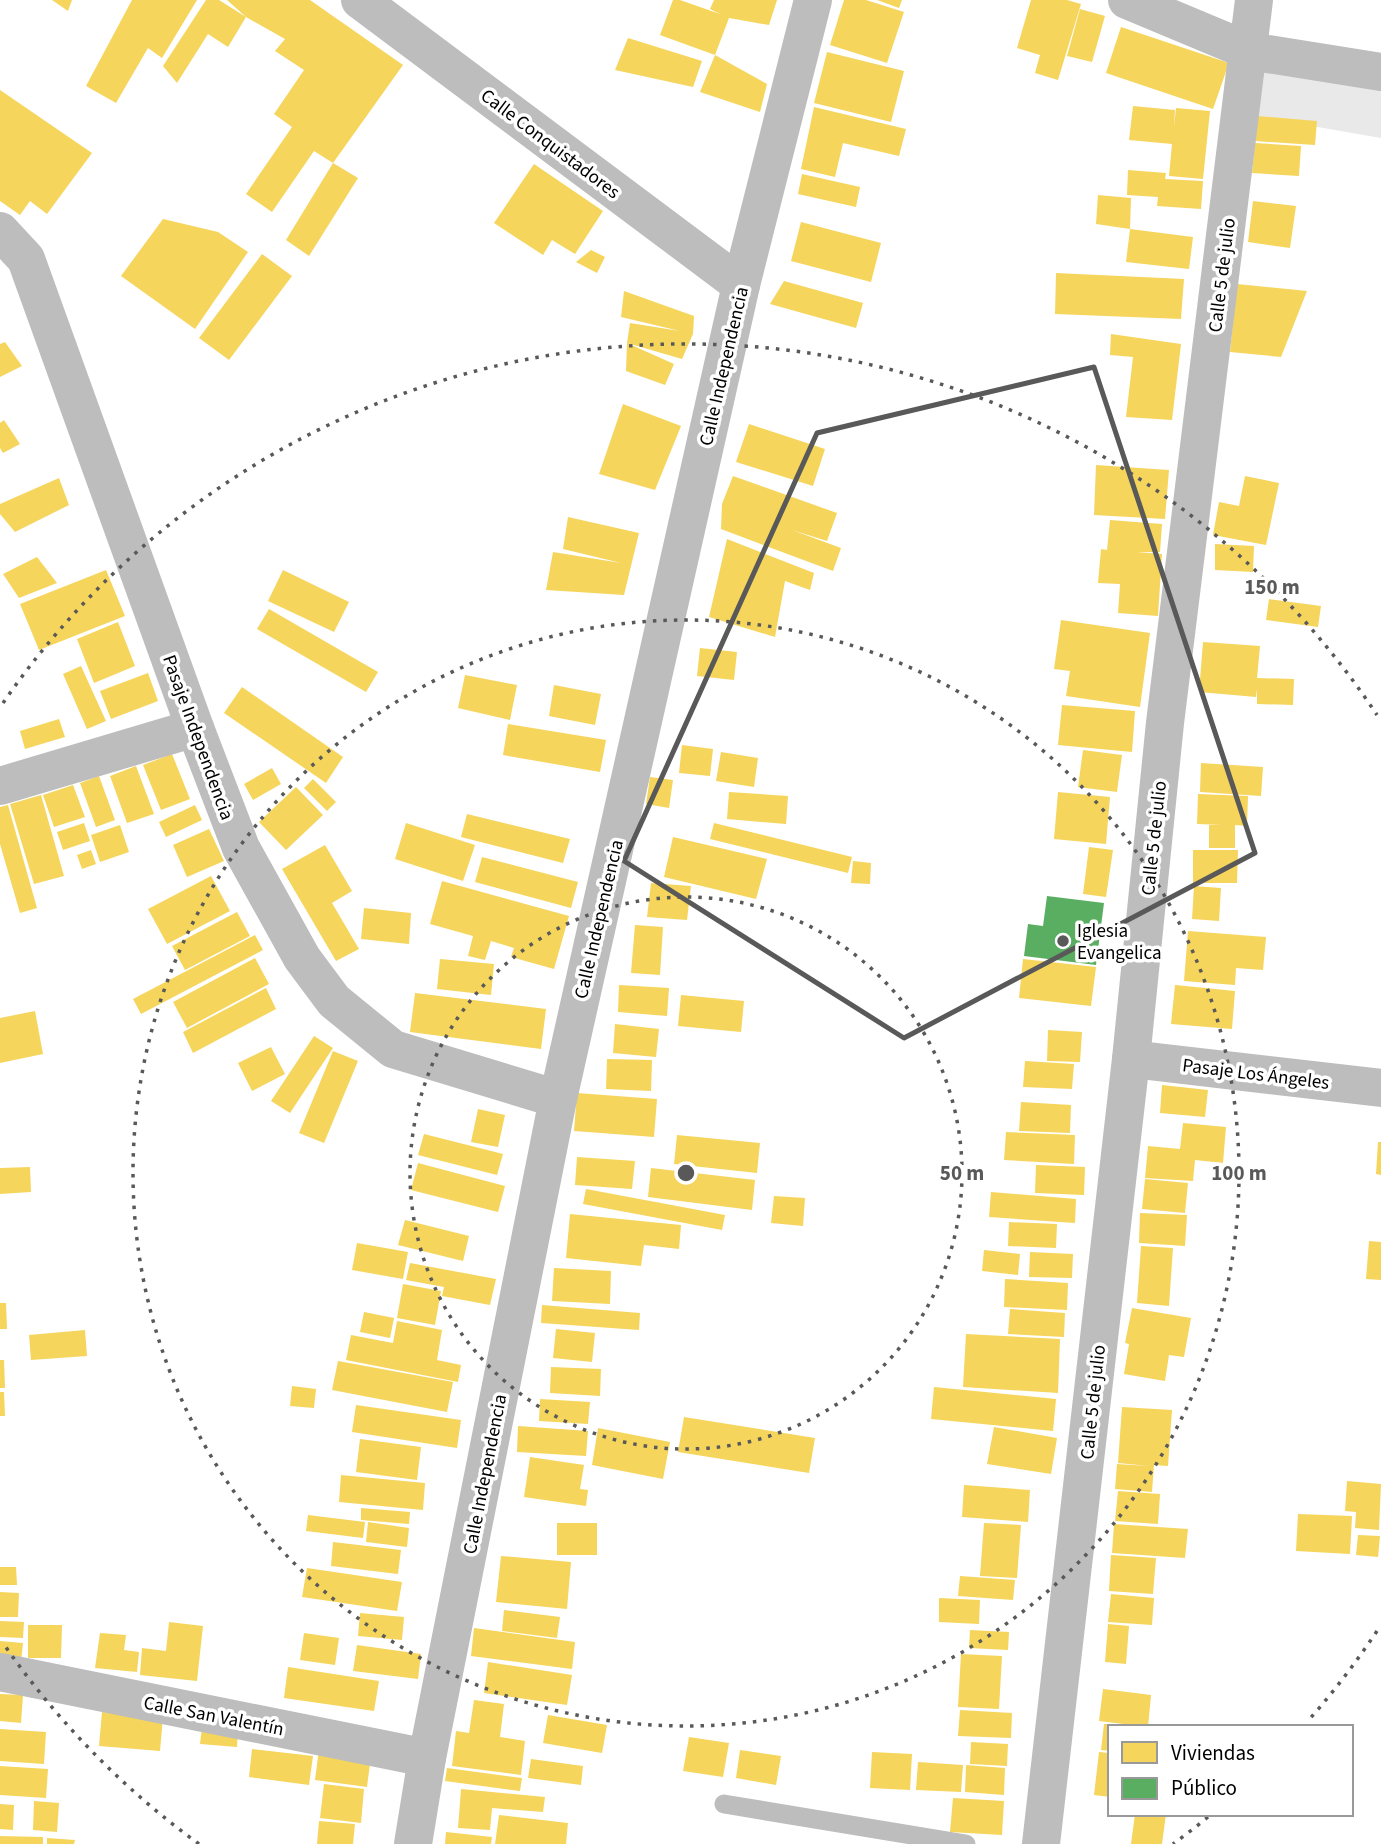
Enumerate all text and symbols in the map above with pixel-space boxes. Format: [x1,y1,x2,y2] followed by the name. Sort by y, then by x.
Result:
[475,83,625,206] street label: Calle Conquistadores
[1202,216,1243,334] street label: Calle 5 de julio
[693,284,756,448] street label: Calle Independencia
[1244,572,1300,602] text: 150 m
[155,651,240,824] street label: Pasaje Independencia
[1135,779,1174,897] street label: Calle 5 de julio
[568,837,631,1001] street label: Calle Independencia
[1077,918,1162,967] place label: Iglesia Evangelica
[1055,933,1071,949] marker: Iglesia Evangelica
[1181,1052,1331,1097] street label: Pasaje Los Ángeles
[940,1158,984,1188] text: 50 m
[1211,1158,1267,1188] text: 100 m
[674,1161,698,1185] centre of rings
[1074,1343,1113,1461] street label: Calle 5 de julio
[457,1392,514,1557] street label: Calle Independencia
[141,1690,286,1743] street label: Calle San Valentín
[1108,1725,1353,1816] legend
[1171,1738,1255,1768] text: Viviendas
[1171,1773,1237,1803] text: Público

